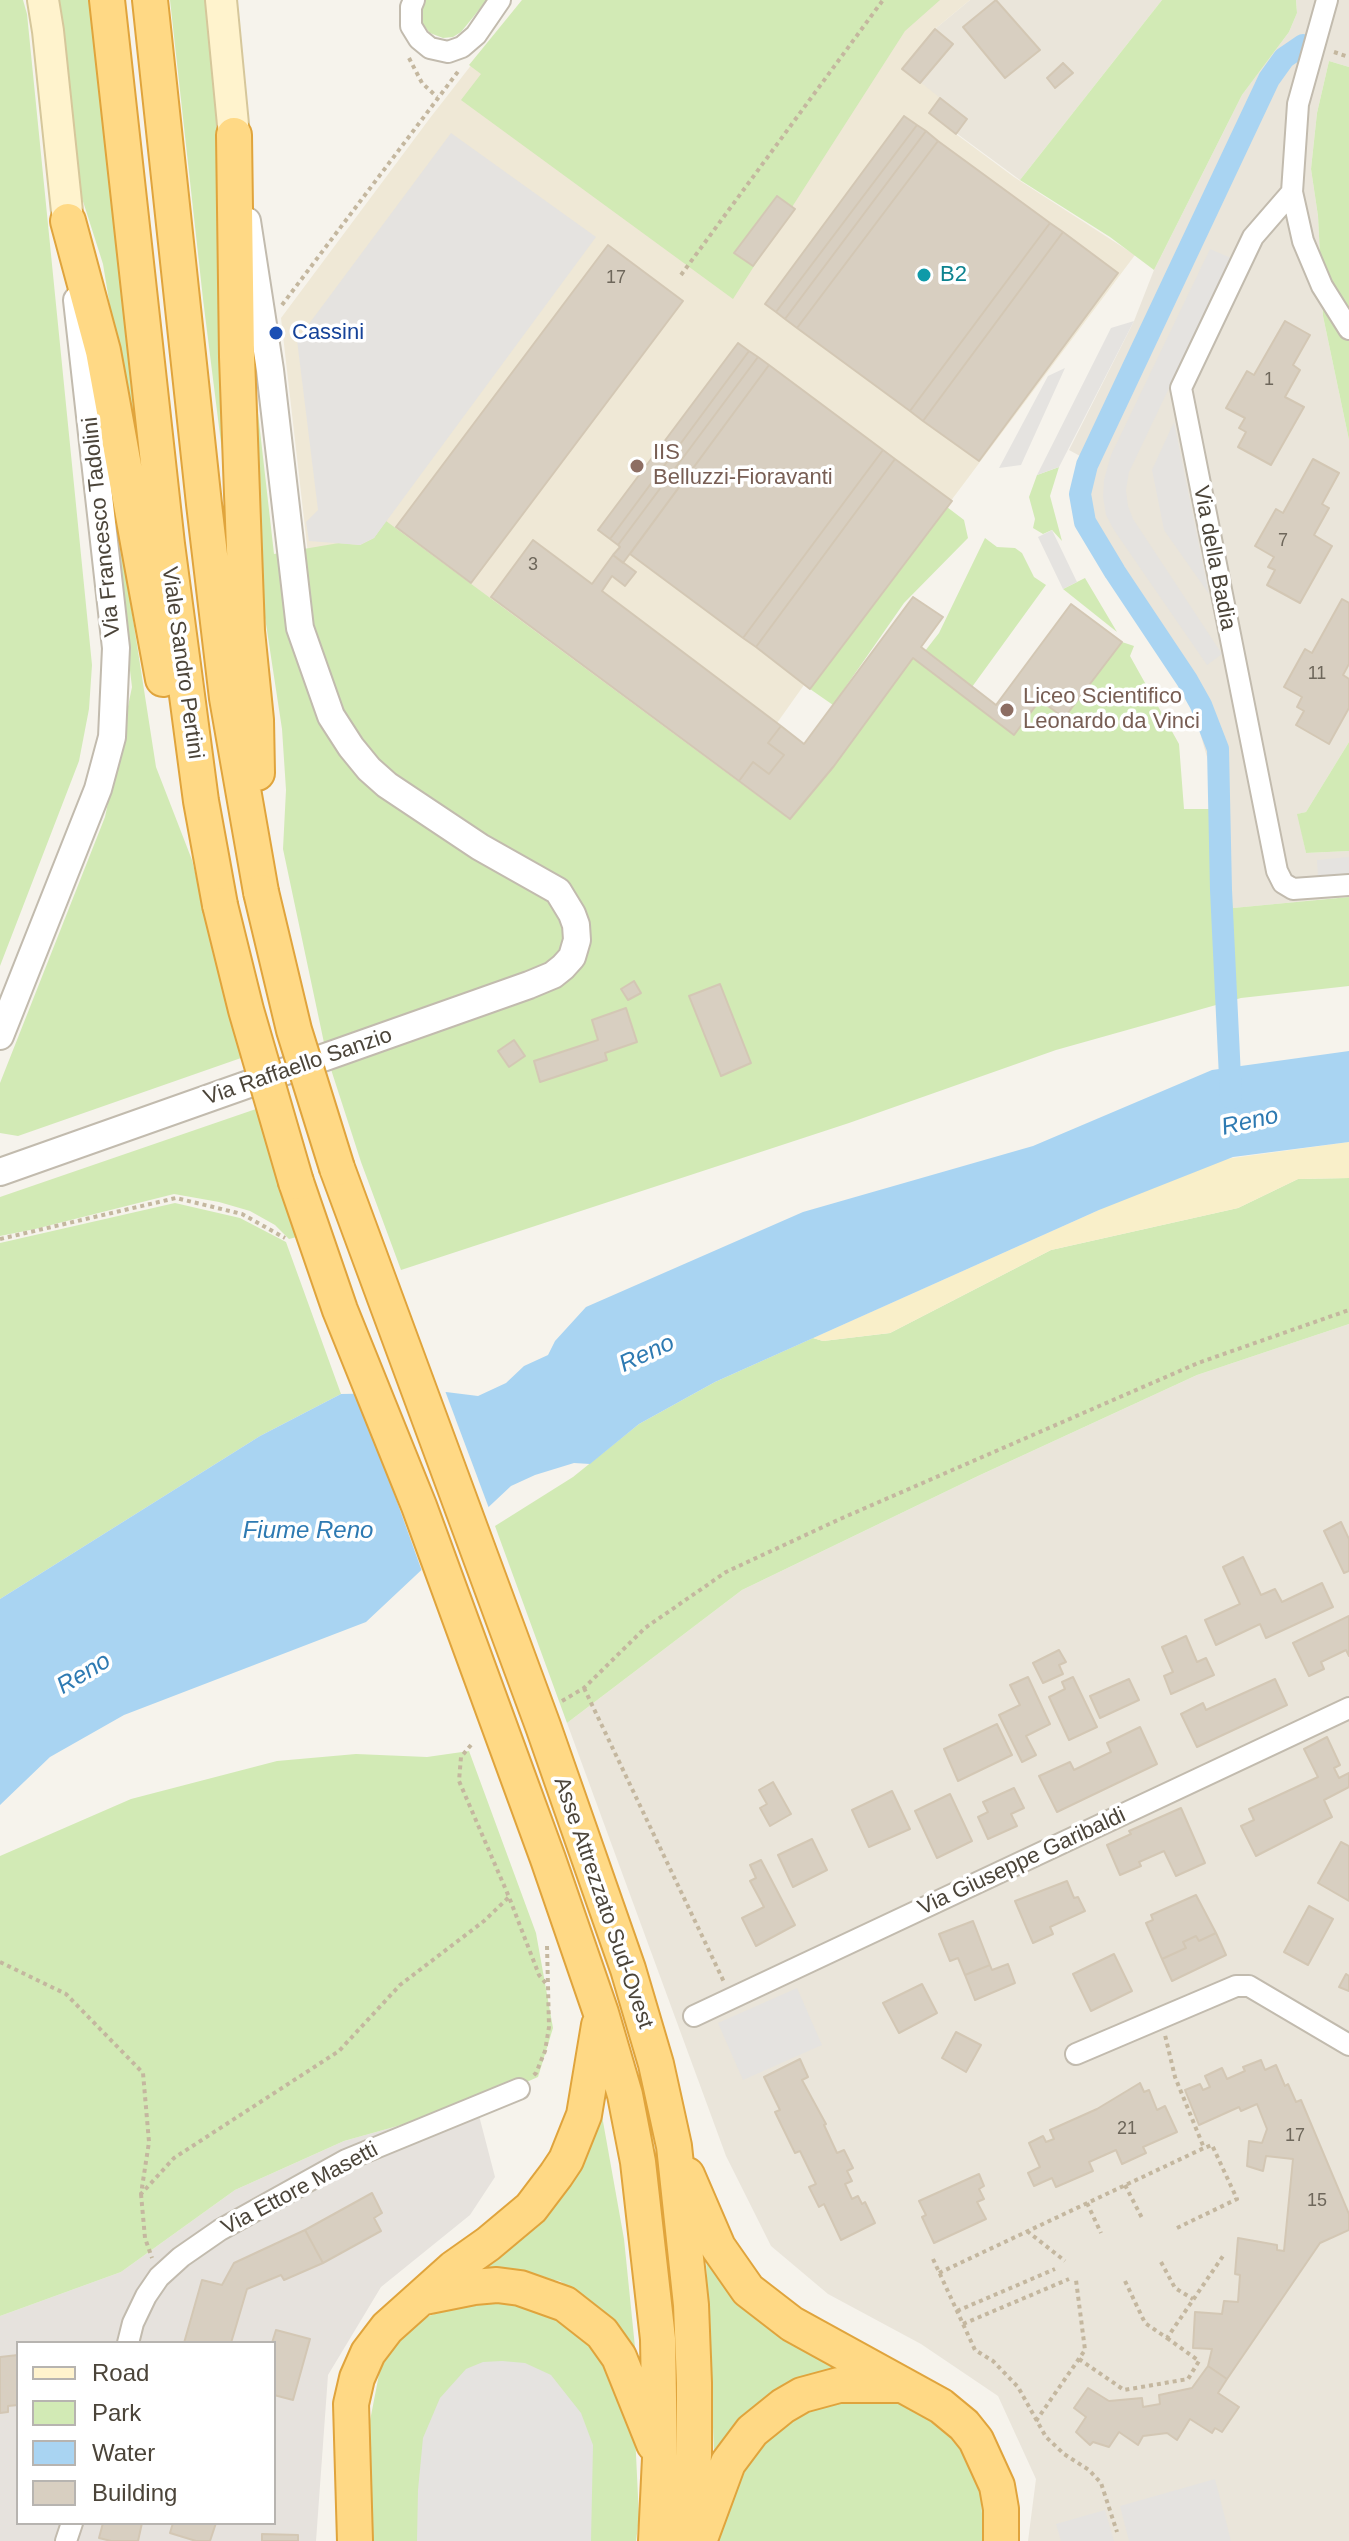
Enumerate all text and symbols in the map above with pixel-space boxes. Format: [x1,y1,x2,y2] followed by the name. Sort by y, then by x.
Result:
[940,262,967,288] place label: B2
[915,266,933,284] marker: B2
[606,267,626,289] house number: 17
[292,320,364,346] place label: Cassini
[267,324,285,342] marker: Cassini
[1264,369,1274,391] house number: 1
[77,416,127,638] street label: Via Francesco Tadolini
[653,440,833,492] place label: IIS Belluzzi-Fioravanti
[628,457,646,475] marker: IIS Belluzzi-Fioravanti
[1187,484,1241,632] street label: Via della Badia
[1278,530,1288,552] house number: 7
[528,554,538,576] house number: 3
[155,565,209,761] street label: Viale Sandro Pertini
[1308,663,1326,685] house number: 11
[1023,684,1200,736] place label: Liceo Scientifico Leonardo da Vinci
[998,701,1016,719] marker: Liceo Scientifico Leonardo da Vinci
[200,1022,396,1112] street label: Via Raffaello Sanzio
[1219,1102,1281,1142] water label: Reno
[615,1329,679,1379] water label: Reno
[243,1517,373,1545] water label: Fiume Reno
[52,1647,116,1701] water label: Reno
[548,1774,658,2032] street label: Asse Attrezzato Sud-Ovest
[914,1802,1130,1922] street label: Via Giuseppe Garibaldi
[1117,2118,1137,2140] house number: 21
[1285,2125,1305,2147] house number: 17
[217,2137,383,2241] street label: Via Ettore Masetti
[1307,2190,1327,2212] house number: 15
[16,2341,276,2525] legend
[92,2359,149,2386] text: Road
[92,2399,141,2426] text: Park
[92,2439,155,2466] text: Water
[92,2479,177,2506] text: Building

